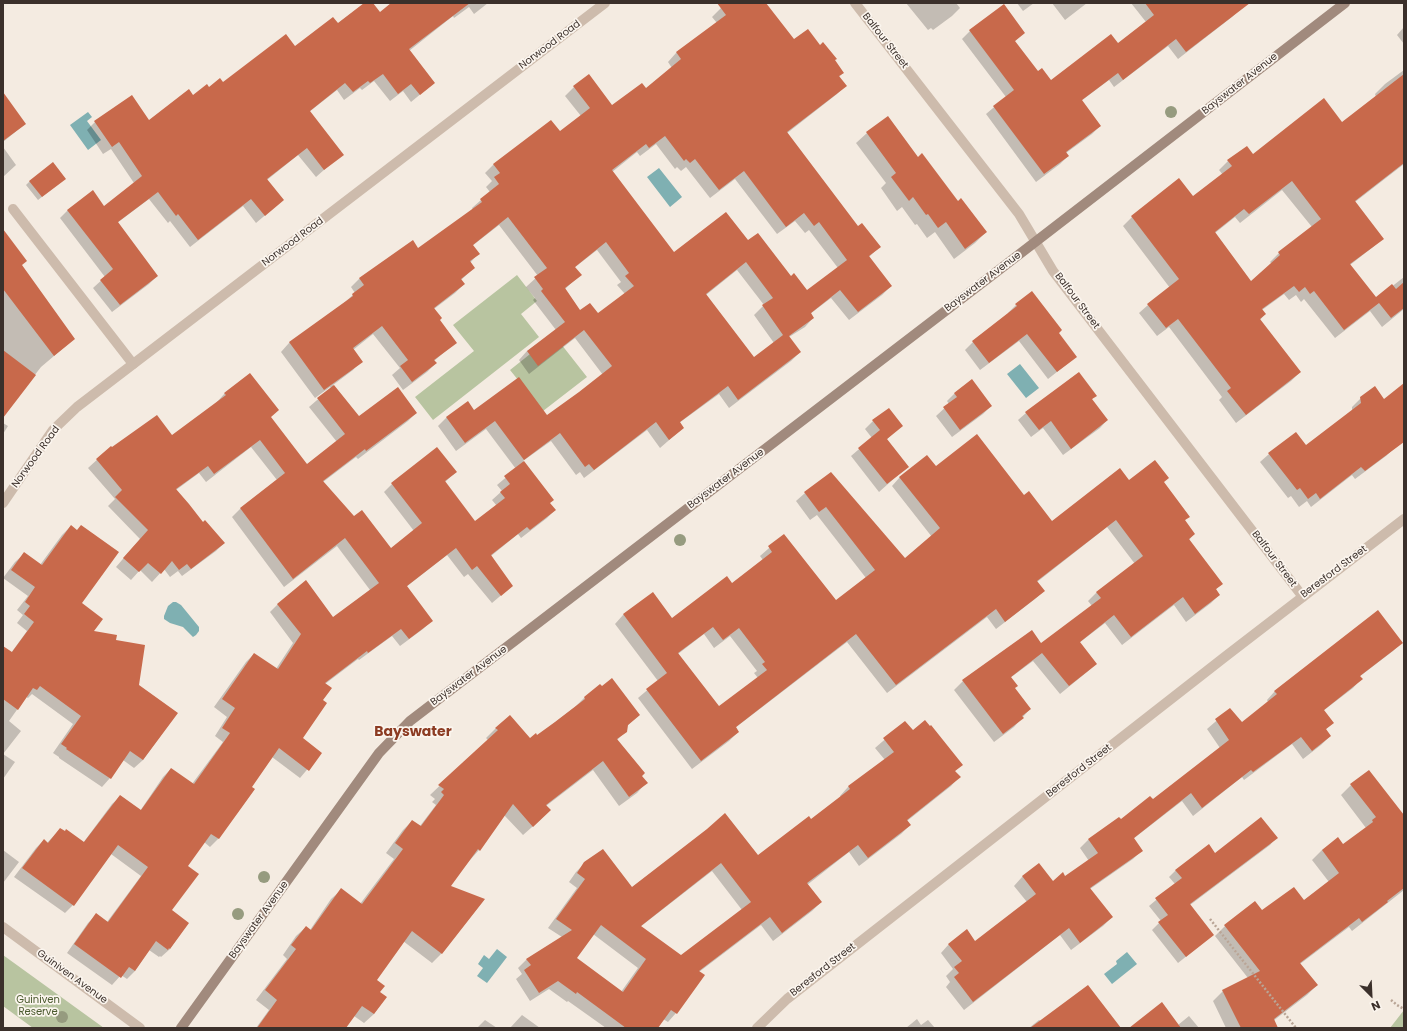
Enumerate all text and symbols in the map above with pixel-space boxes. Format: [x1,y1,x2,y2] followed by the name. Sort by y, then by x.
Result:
[860,11,910,71] street label: Balfour Street
[517,18,583,72] street label: Norwood Road
[1200,51,1280,117] street label: Bayswater Avenue
[260,215,326,269] street label: Norwood Road
[942,249,1024,315] street label: Bayswater Avenue
[1052,271,1102,331] street label: Balfour Street
[10,424,62,490] street label: Norwood Road
[685,446,767,512] street label: Bayswater Avenue
[1249,529,1299,589] street label: Balfour Street
[1299,543,1369,601] street label: Beresford Street
[428,643,510,709] street label: Bayswater Avenue
[374,724,452,740] district label: Bayswater
[1044,742,1114,800] street label: Beresford Street
[227,879,291,961] street label: Bayswater Avenue
[788,941,858,999] street label: Beresford Street
[35,947,109,1007] street label: Guiniven Avenue
[1351,975,1391,1015] north arrow
[16,994,60,1018] park label: Guiniven Reserve
[1369,997,1383,1015] text: N

